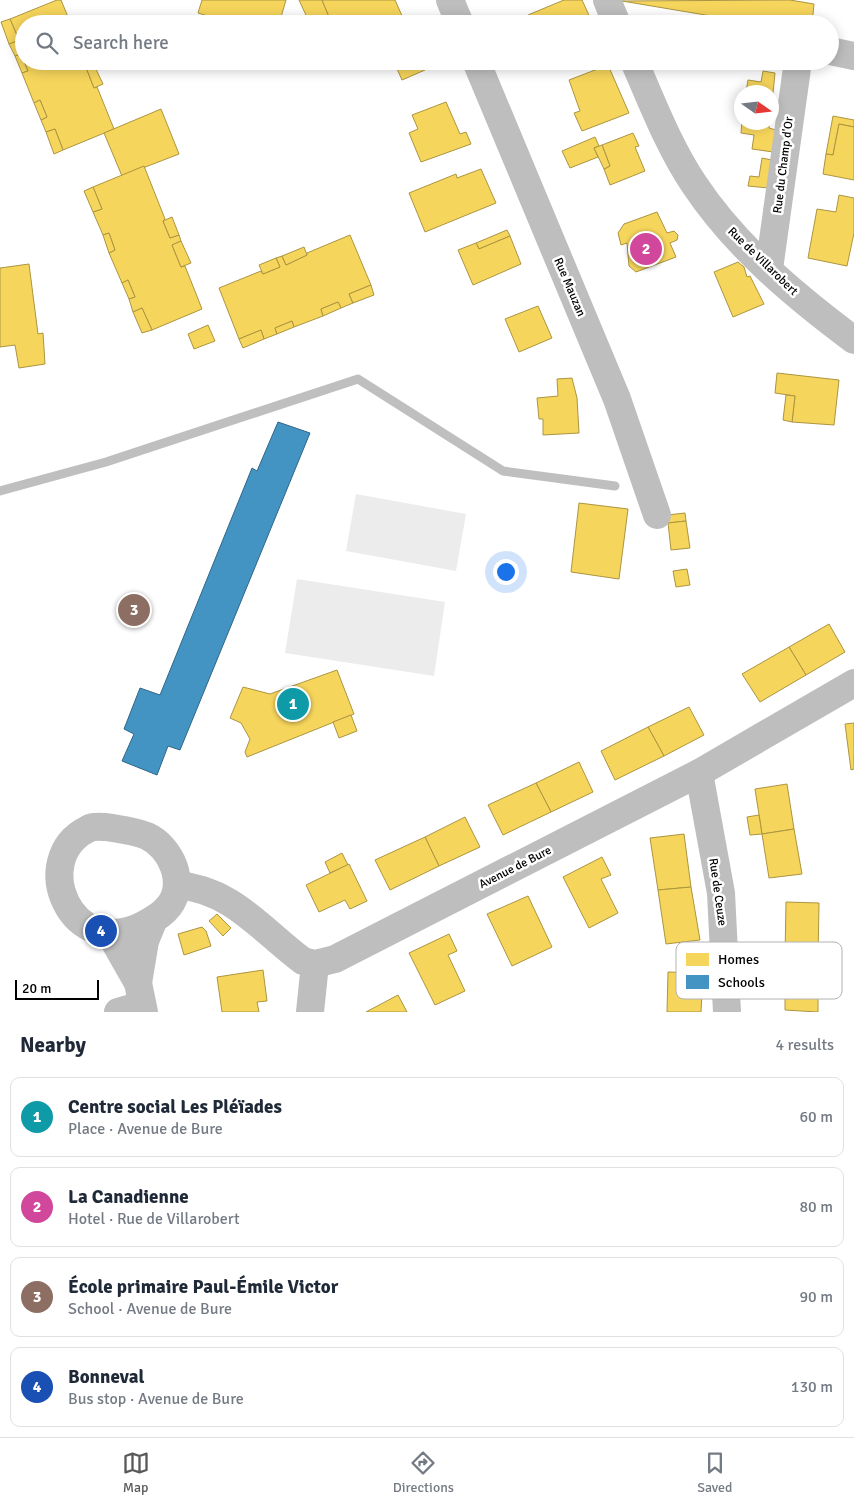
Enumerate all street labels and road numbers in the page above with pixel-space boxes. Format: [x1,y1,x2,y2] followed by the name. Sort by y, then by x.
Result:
[770,115,797,214] street label: Rue du Champ d'Or
[724,224,801,299] street label: Rue de Villarobert
[550,256,589,319] street label: Rue Mauzan
[477,843,554,892] street label: Avenue de Bure
[705,857,730,927] street label: Rue de Ceuze

